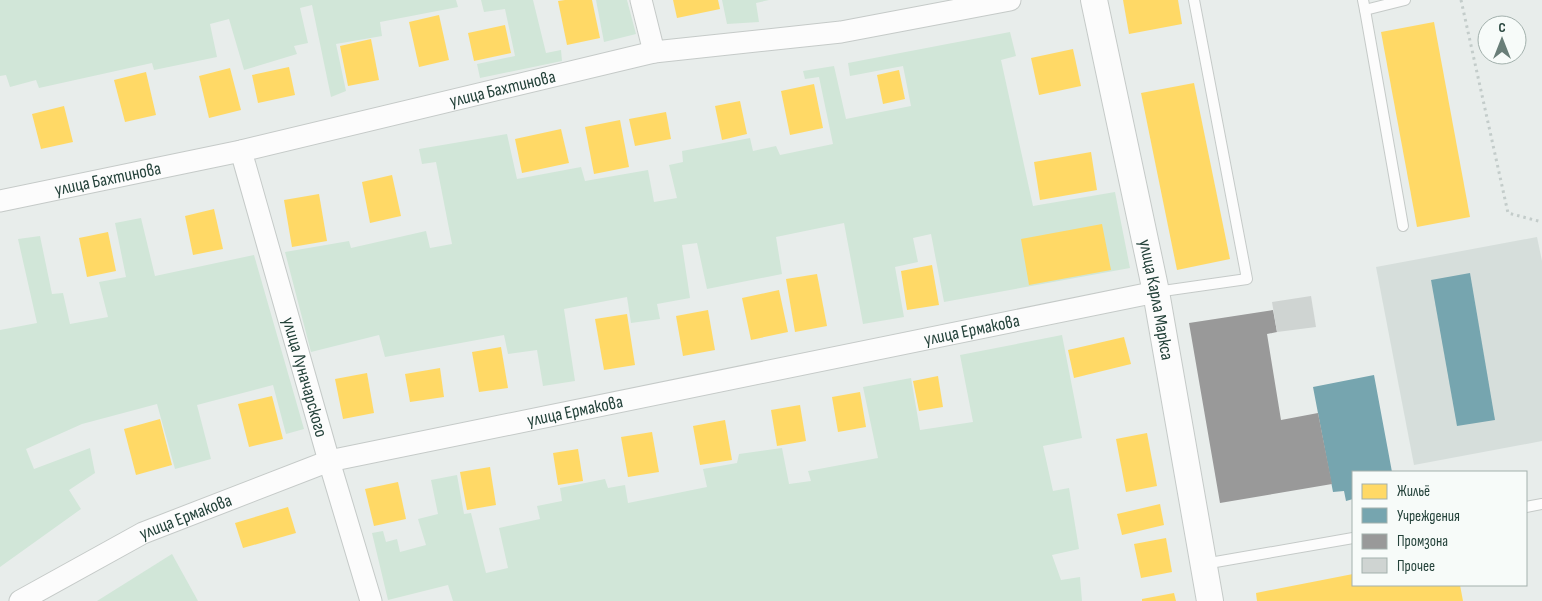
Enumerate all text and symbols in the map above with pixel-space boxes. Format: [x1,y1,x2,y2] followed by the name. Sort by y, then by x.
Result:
[1477,15,1527,65] north arrow
[1498,19,1506,36] text: С
[447,66,558,111] street label: улица Бахтинова
[53,157,163,200] street label: улица Бахтинова
[1135,237,1178,362] street label: улица Карла Маркса
[922,310,1021,350] street label: улица Ермакова
[278,315,332,439] street label: улица Луначарского
[525,391,625,431] street label: улица Ермакова
[1352,471,1527,586] legend
[1397,482,1430,501] text: Жильё
[136,489,235,544] street label: улица Ермакова
[1397,507,1460,526] text: Учреждения
[1397,532,1448,551] text: Промзона
[1397,557,1435,576] text: Прочее

